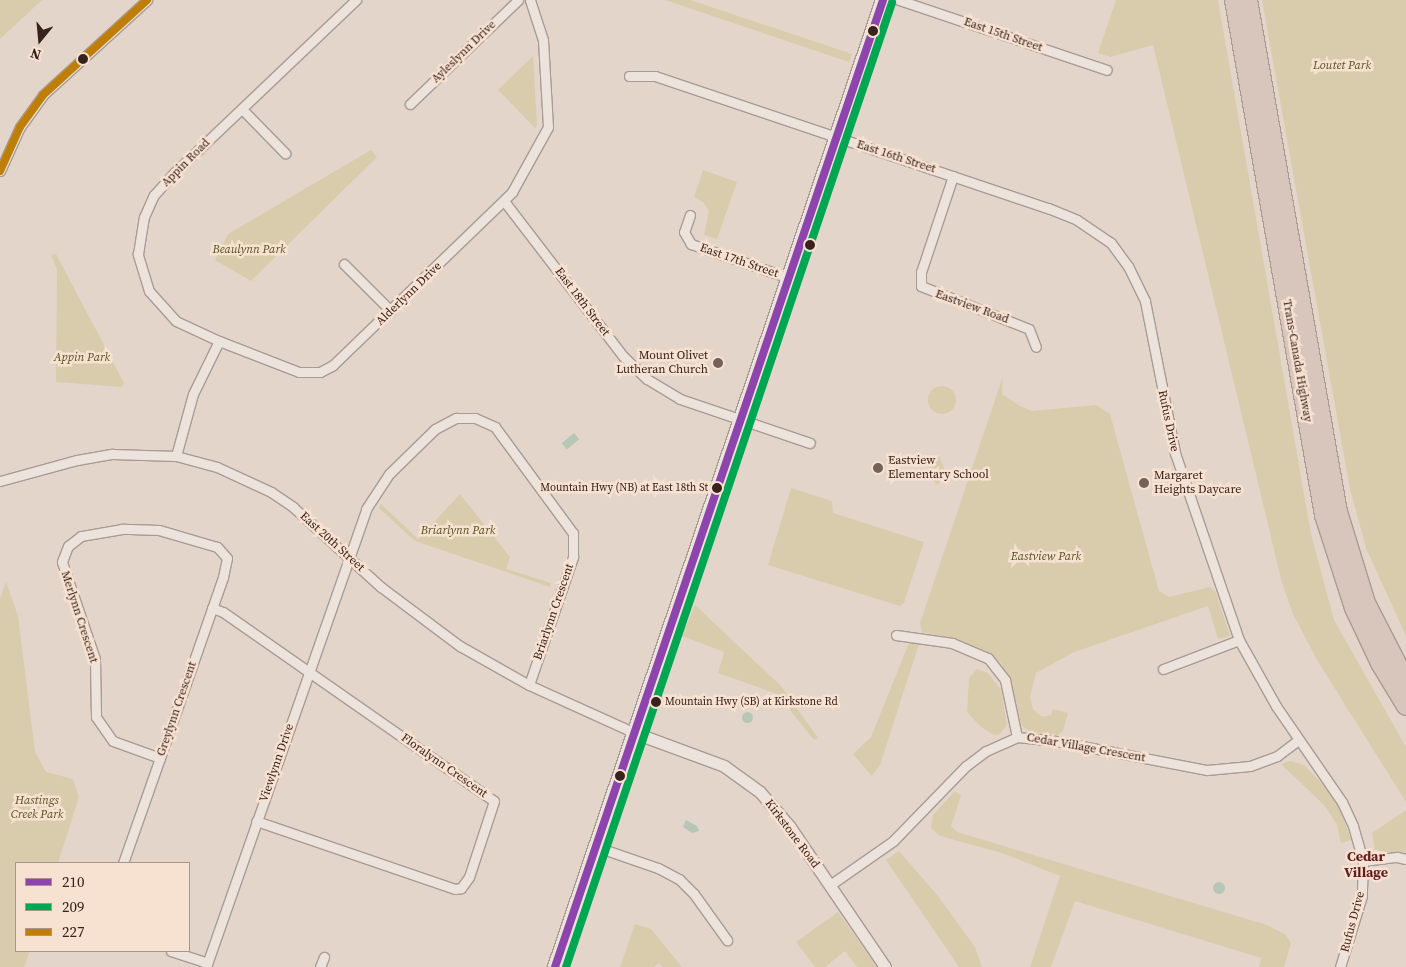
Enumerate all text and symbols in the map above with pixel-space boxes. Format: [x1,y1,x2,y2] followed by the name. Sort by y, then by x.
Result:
[15,15,65,65] north arrow
[962,15,1044,55] street label: East 15th Street
[429,18,499,86] street label: Ayleslynn Drive
[868,26,878,36] unlabelled marker
[28,43,43,65] text: N
[78,54,88,64] unlabelled marker
[1313,59,1371,73] park label: Loutet Park
[159,136,213,190] street label: Appin Road
[855,137,937,177] street label: East 16th Street
[805,240,815,250] unlabelled marker
[698,241,780,281] street label: East 17th Street
[212,243,286,257] park label: Beaulynn Park
[373,259,445,329] street label: Alderlynn Drive
[552,265,612,339] street label: East 18th Street
[933,287,1011,327] street label: Eastview Road
[1279,299,1315,423] street label: Trans-Canada Highway
[616,349,708,377] place label: Mount Olivet Lutheran Church
[54,351,110,365] park label: Appin Park
[712,357,724,369] marker: Mount Olivet Lutheran Church
[1154,389,1182,453] street label: Rufus Drive
[888,454,989,482] place label: Eastview Elementary School
[872,462,884,474] marker: Eastview Elementary School
[1154,469,1241,497] place label: Margaret Heights Daycare
[1138,477,1150,489] marker: Margaret Heights Daycare
[540,481,708,495] place label: Mountain Hwy (NB) at East 18th St
[712,483,722,493] marker: Mountain Hwy (NB) at East 18th St
[297,509,367,575] street label: East 20th Street
[421,524,495,538] park label: Briarlynn Park
[1011,550,1081,564] park label: Eastview Park
[531,562,577,662] street label: Briarlynn Crescent
[57,569,101,665] street label: Merlynn Crescent
[154,660,200,758] street label: Greylynn Crescent
[665,695,838,709] place label: Mountain Hwy (SB) at Kirkstone Rd
[651,697,661,707] marker: Mountain Hwy (SB) at Kirkstone Rd
[257,722,297,804] street label: Viewlynn Drive
[1025,730,1147,766] street label: Cedar Village Crescent
[398,731,490,801] street label: Floralynn Crescent
[615,771,625,781] unlabelled marker
[11,794,63,822] park label: Hastings Creek Park
[762,797,822,871] street label: Kirkstone Road
[1344,848,1388,880] district label: Cedar Village
[15,862,190,952] legend
[62,871,85,892] text: 210
[1338,890,1368,954] street label: Rufus Drive
[62,896,85,917] text: 209
[62,921,85,942] text: 227

